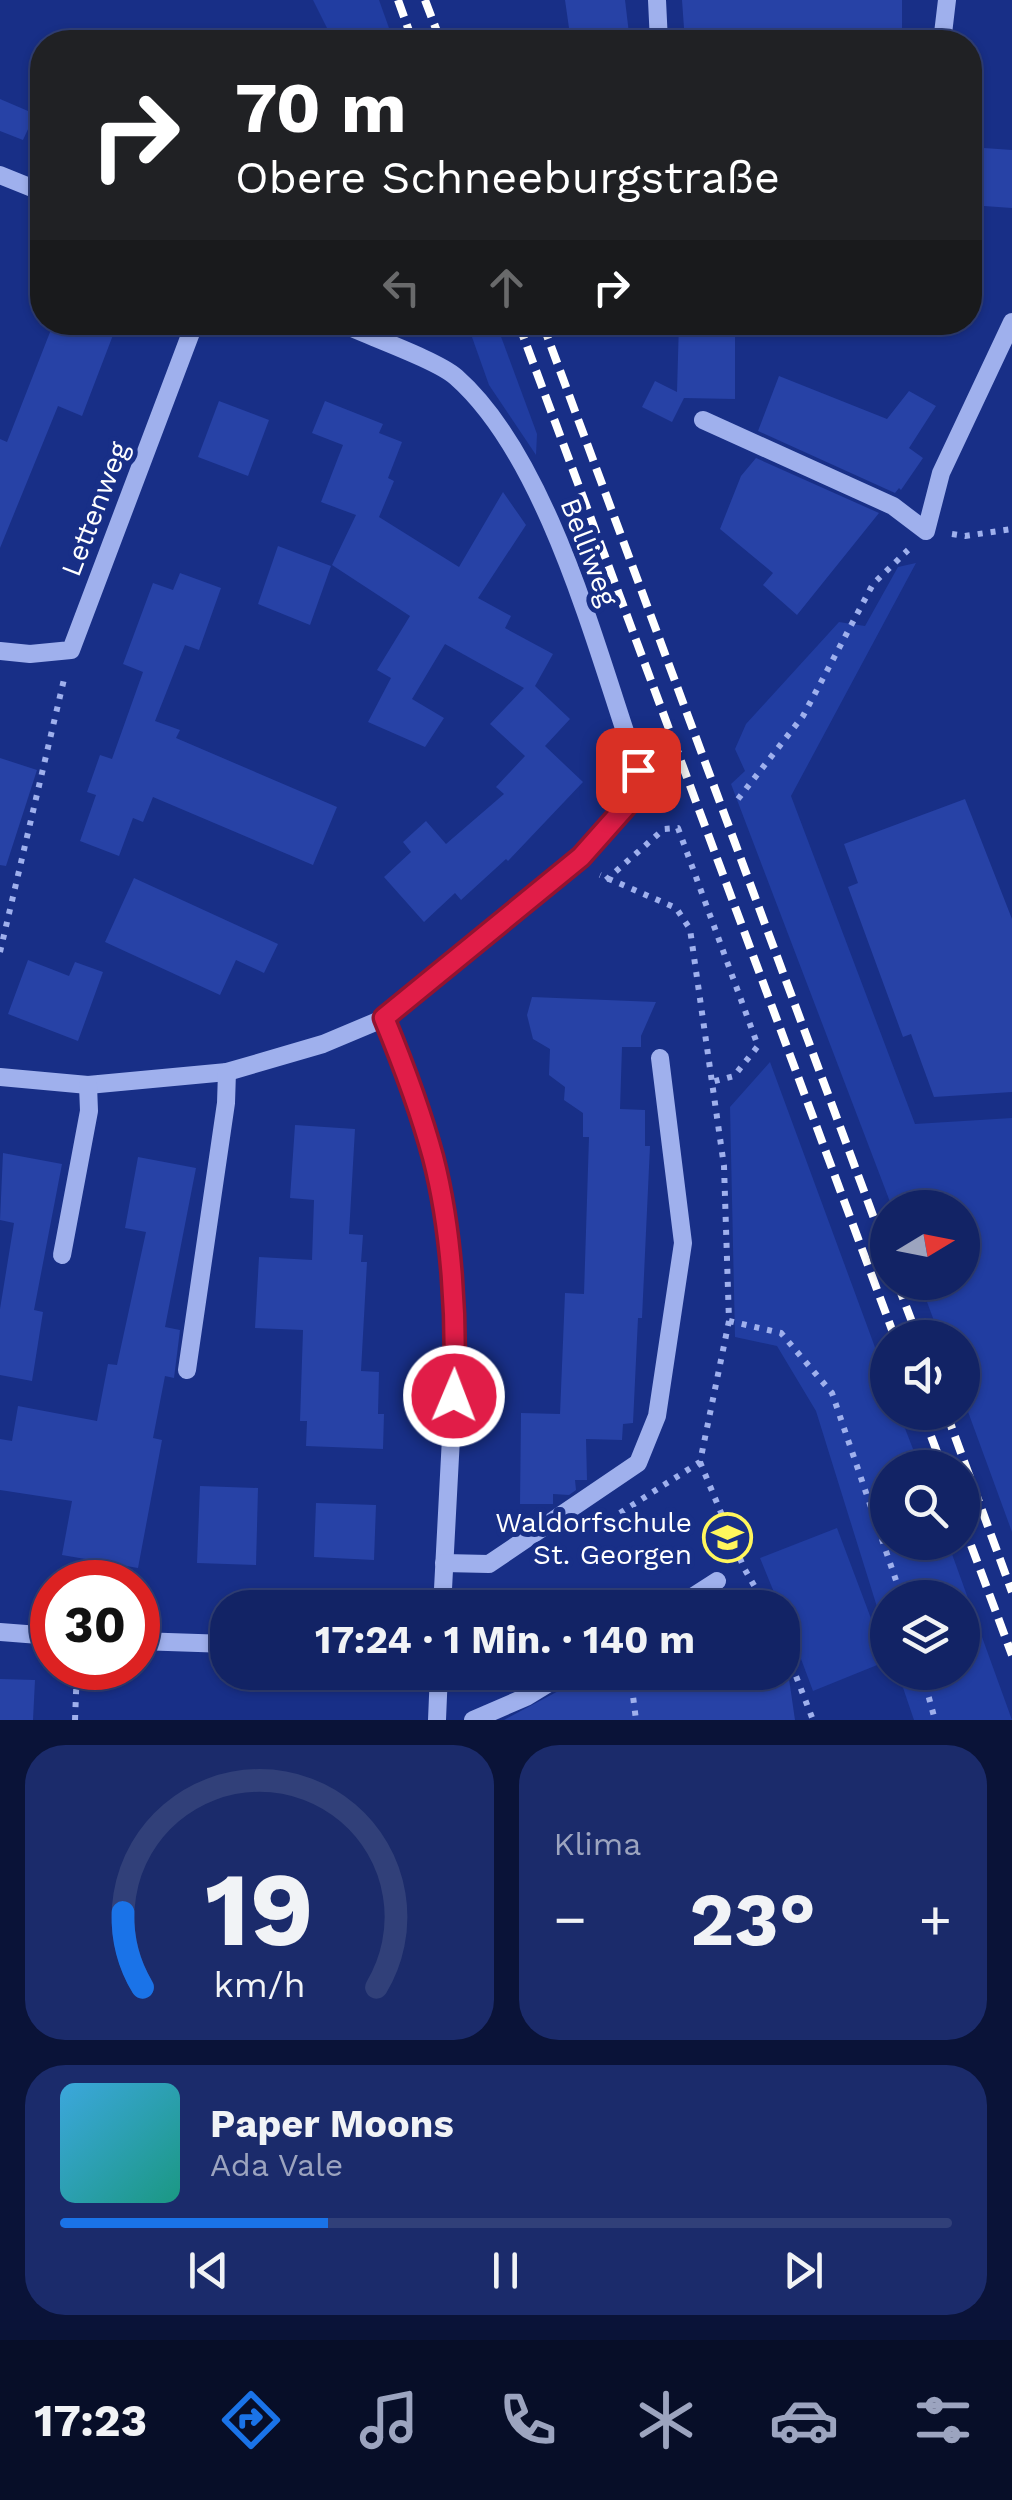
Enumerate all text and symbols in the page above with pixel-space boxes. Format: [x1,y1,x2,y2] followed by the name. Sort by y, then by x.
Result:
[235,67,407,149] text: 70 m
[70,70,200,200] icon: right
[235,151,780,204] text: Obere Schneeburgstraße
[374,260,429,315] icon: left
[479,260,534,315] icon: ahead
[584,260,639,315] icon: right
[54,437,136,581] street label: Lettenweg
[553,493,625,611] street label: Belliweg
[596,728,681,813] pin
[611,743,666,798] icon: arrive
[870,1190,980,1300] north arrow
[870,1190,980,1690] map controls
[870,1320,980,1430] button: sound
[402,1344,506,1448] position arrow
[870,1450,980,1560] button: search
[495,1506,692,1571] place label: Waldorfschule St. Georgen
[701,1512,753,1564] school or university icon: Waldorfschule St. Georgen
[30,1560,160,1690] speed limit sign: 30
[870,1580,980,1690] button: layers
[315,1618,695,1662] text: 17:24 · 1 Min. · 140 m
[554,1825,641,1863] text: Klima
[205,1848,314,1970] text: 19
[690,1875,816,1963] text: 23°
[554,1887,587,1951] text: −
[919,1887,952,1951] text: +
[213,1964,305,2006] text: km/h
[210,2102,454,2146] text: Paper Moons
[210,2146,343,2184] text: Ada Vale
[181,2243,236,2298] icon: previous
[478,2243,533,2298] icon: pause
[776,2243,831,2298] icon: next
[216,2385,286,2455] icon: directions
[354,2385,424,2455] icon: music
[493,2385,563,2455] icon: phone
[631,2385,701,2455] icon: climate
[769,2385,839,2455] icon: car
[908,2385,978,2455] icon: filters
[34,2394,147,2447] text: 17:23

